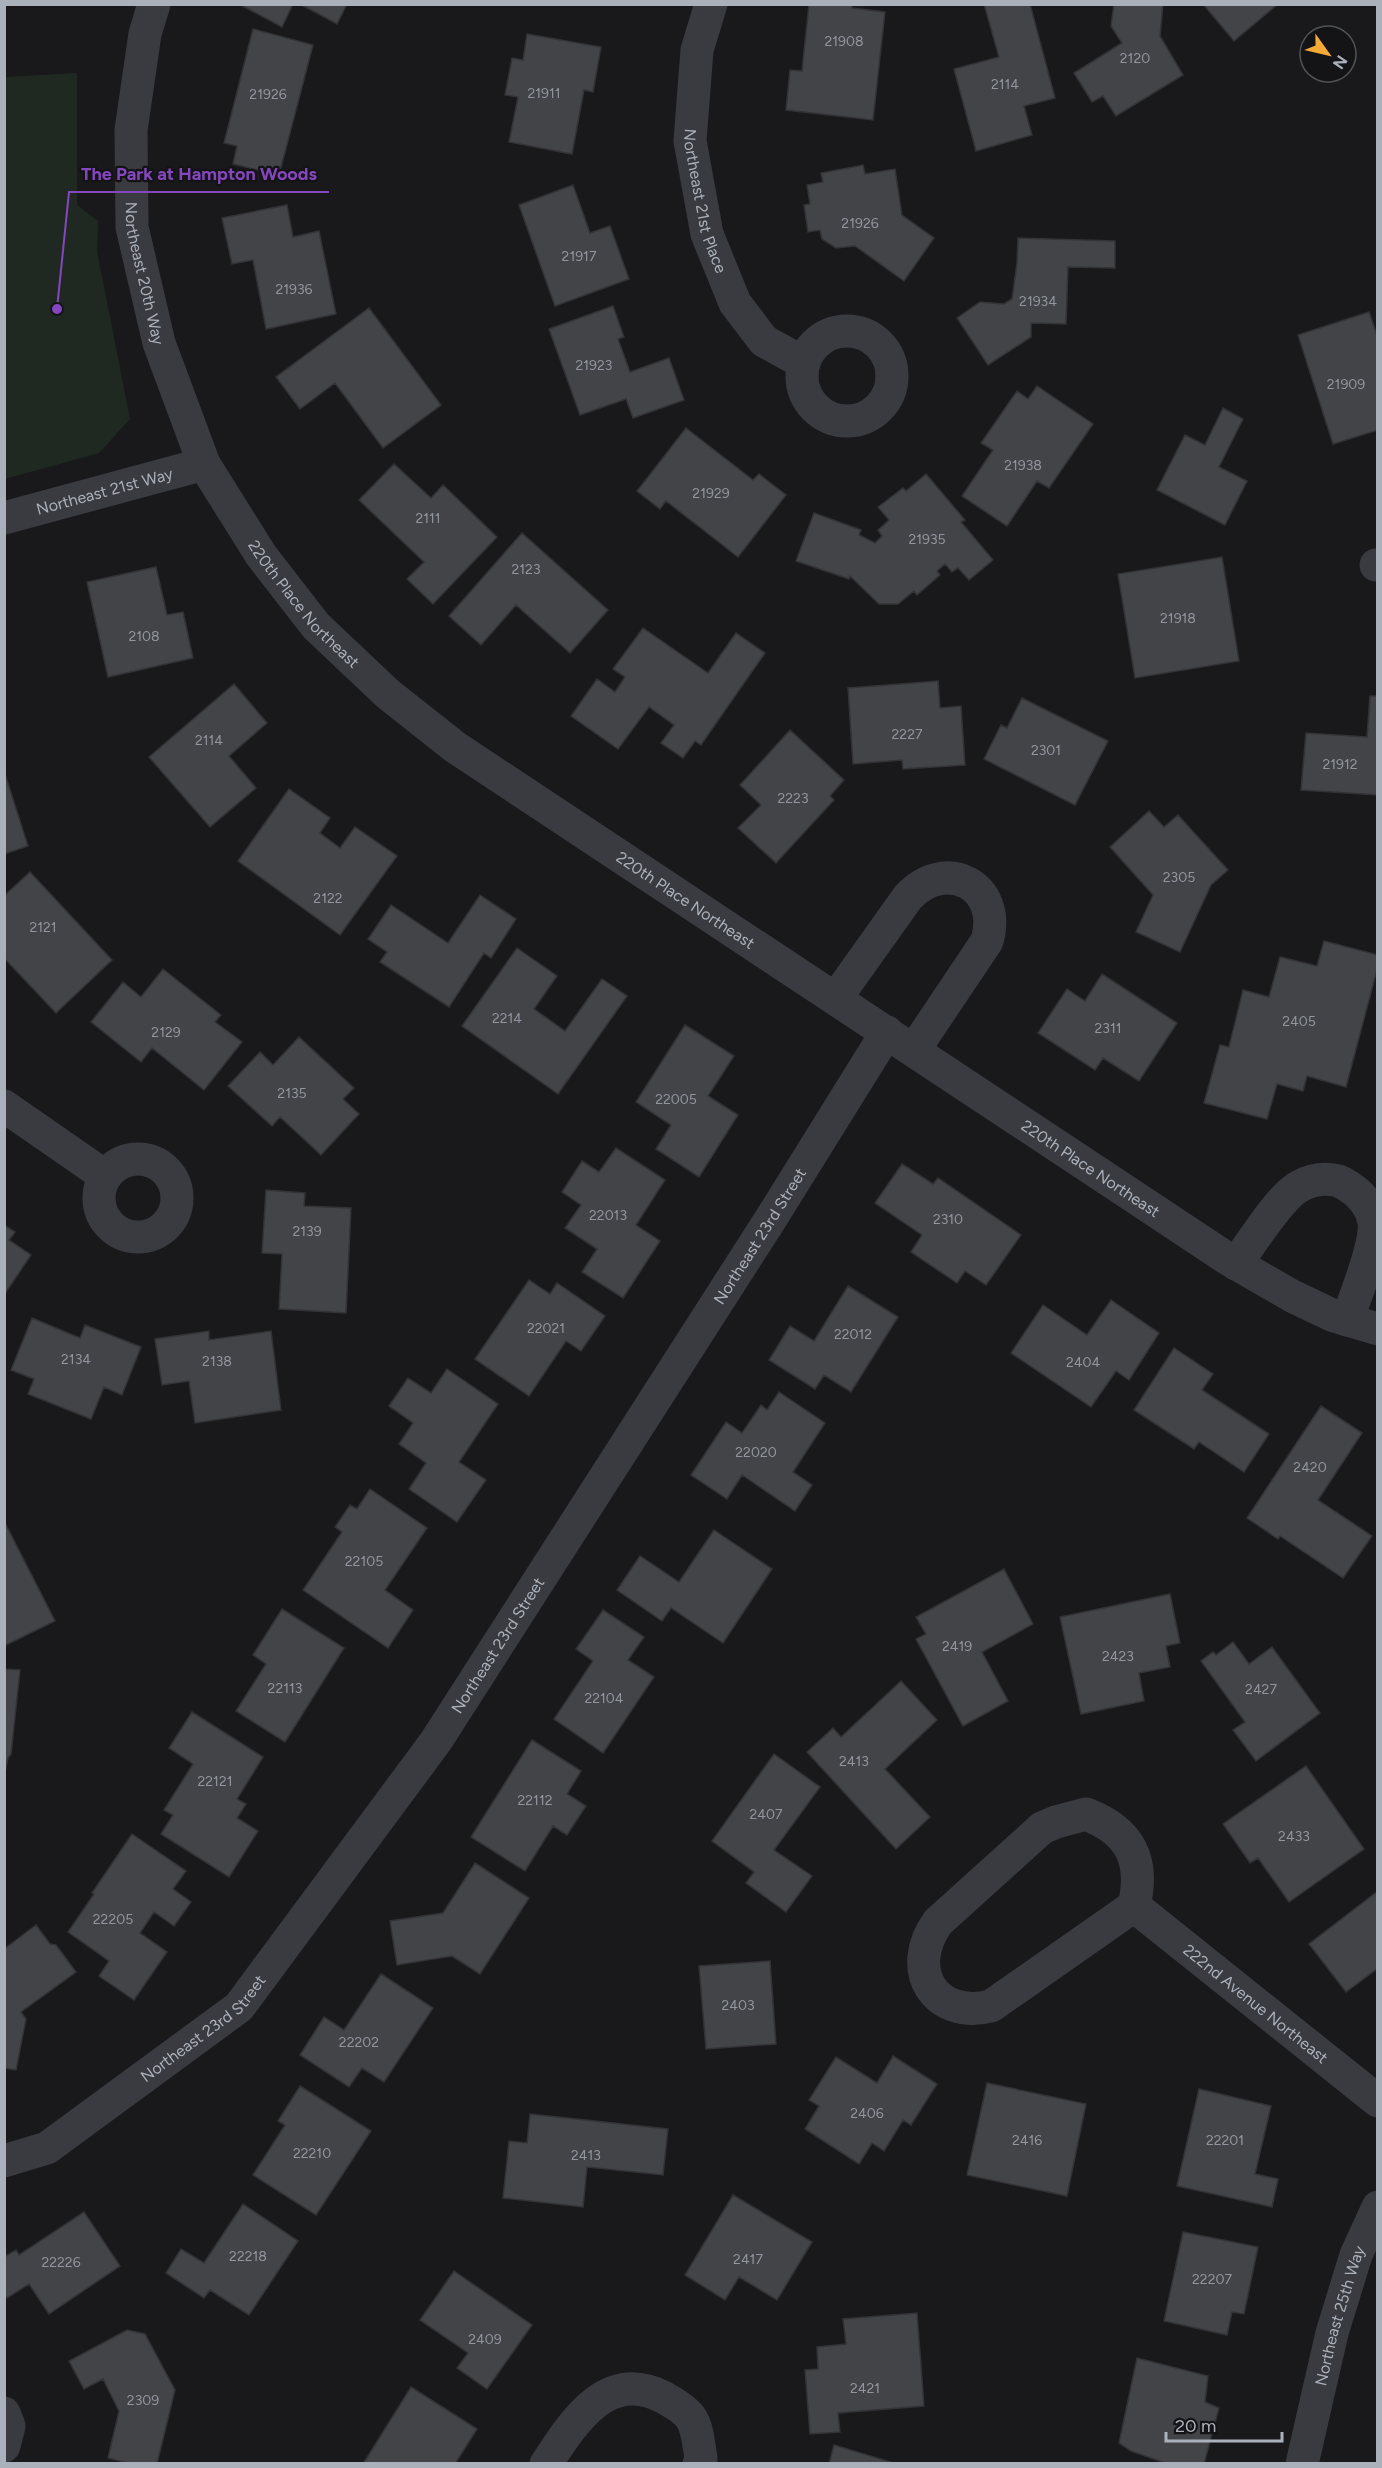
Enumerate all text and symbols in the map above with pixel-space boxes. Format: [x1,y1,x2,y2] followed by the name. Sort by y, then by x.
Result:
[1298,24,1358,84] north arrow
[824,33,864,50] house number: 21908
[1120,50,1150,67] house number: 2120
[1329,52,1351,73] text: N
[991,76,1019,93] house number: 2114
[527,85,561,102] house number: 21911
[249,86,287,103] house number: 21926
[680,128,731,276] street label: Northeast 21st Place
[69,156,329,192] callout: The Park at Hampton Woods
[81,163,318,185] text: The Park at Hampton Woods
[122,202,168,347] street label: Northeast 20th Way
[841,215,879,232] house number: 21926
[562,248,597,265] house number: 21917
[275,281,313,298] house number: 21936
[1019,293,1057,310] house number: 21934
[576,357,612,374] house number: 21923
[1327,376,1365,393] house number: 21909
[1004,457,1042,474] house number: 21938
[34,464,176,519] street label: Northeast 21st Way
[692,485,730,502] house number: 21929
[415,510,441,527] house number: 2111
[908,531,946,548] house number: 21935
[244,537,363,672] street label: 220th Place Northeast
[511,561,541,578] house number: 2123
[1160,610,1196,627] house number: 21918
[128,628,160,645] house number: 2108
[892,726,923,743] house number: 2227
[195,732,223,749] house number: 2114
[1031,742,1061,759] house number: 2301
[1322,756,1358,773] house number: 21912
[777,790,809,807] house number: 2223
[613,848,758,953] street label: 220th Place Northeast
[1163,869,1195,886] house number: 2305
[313,890,343,907] house number: 2122
[29,919,57,936] house number: 2121
[492,1010,522,1027] house number: 2214
[1282,1013,1316,1030] house number: 2405
[1094,1020,1122,1037] house number: 2311
[151,1024,181,1041] house number: 2129
[277,1085,307,1102] house number: 2135
[655,1091,697,1108] house number: 22005
[1018,1116,1163,1221] street label: 220th Place Northeast
[710,1164,810,1308] street label: Northeast 23rd Street
[589,1207,627,1224] house number: 22013
[933,1211,963,1228] house number: 2310
[292,1223,322,1240] house number: 2139
[527,1320,565,1337] house number: 22021
[834,1326,872,1343] house number: 22012
[61,1351,91,1368] house number: 2134
[202,1353,232,1370] house number: 2138
[1066,1354,1100,1371] house number: 2404
[735,1444,777,1461] house number: 22020
[1293,1459,1327,1476] house number: 2420
[345,1553,383,1570] house number: 22105
[447,1574,548,1717] street label: Northeast 23rd Street
[942,1638,972,1655] house number: 2419
[1102,1648,1134,1665] house number: 2423
[268,1680,302,1697] house number: 22113
[1245,1681,1277,1698] house number: 2427
[584,1690,624,1707] house number: 22104
[839,1753,869,1770] house number: 2413
[197,1773,233,1790] house number: 22121
[517,1792,553,1809] house number: 22112
[749,1806,783,1823] house number: 2407
[1278,1828,1310,1845] house number: 2433
[93,1911,133,1928] house number: 22205
[1179,1940,1332,2067] street label: 222nd Avenue Northeast
[137,1971,270,2086] street label: Northeast 23rd Street
[721,1997,755,2014] house number: 2403
[339,2034,379,2051] house number: 22202
[850,2105,884,2122] house number: 2406
[1012,2132,1042,2149] house number: 2416
[1206,2132,1244,2149] house number: 22201
[293,2145,331,2162] house number: 22210
[571,2147,601,2164] house number: 2413
[1311,2242,1369,2388] street label: Northeast 25th Way
[229,2248,267,2265] house number: 22218
[733,2251,763,2268] house number: 2417
[41,2254,81,2271] house number: 22226
[1192,2271,1232,2288] house number: 22207
[468,2331,502,2348] house number: 2409
[850,2380,880,2397] house number: 2421
[127,2392,159,2409] house number: 2309
[1166,2405,1282,2443] scale bar
[1175,2415,1216,2437] text: 20 m

